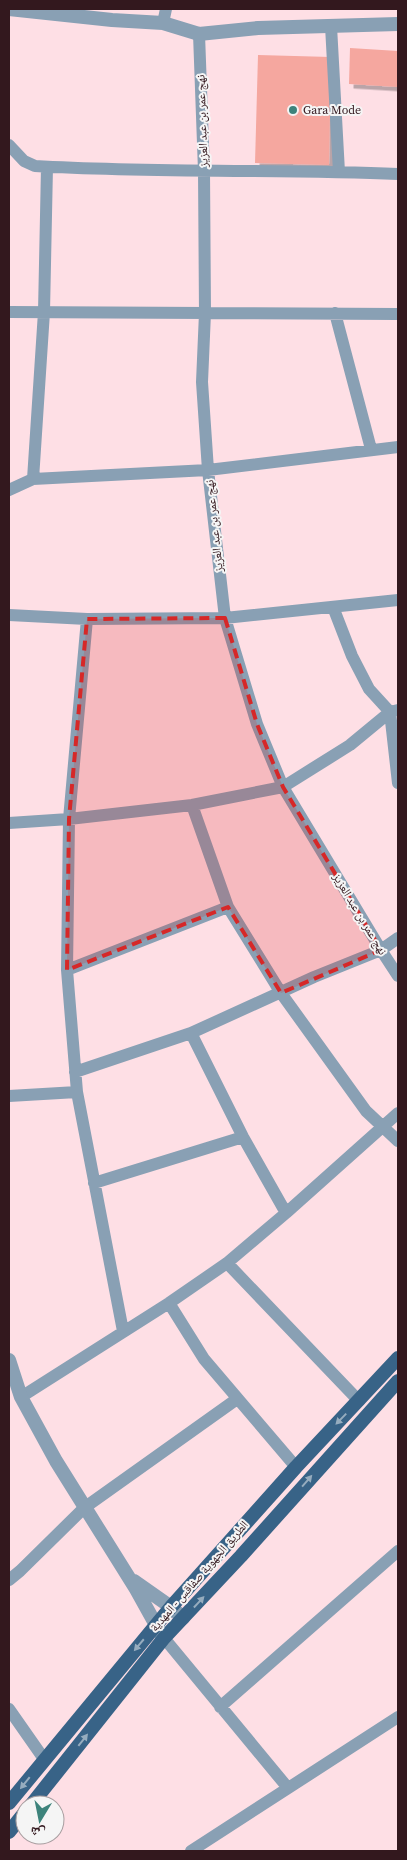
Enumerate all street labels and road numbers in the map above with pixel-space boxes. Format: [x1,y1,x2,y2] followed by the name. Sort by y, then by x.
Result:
[192,74,212,169] street label: نهج عمر بن عبد العزيز
[201,479,227,574] street label: نهج عمر بن عبد العزيز
[329,869,391,958] street label: نهج عمر بن عبد العزيز
[146,1517,252,1635] street label: الطريق الجهوية صفاقس - المهدية

